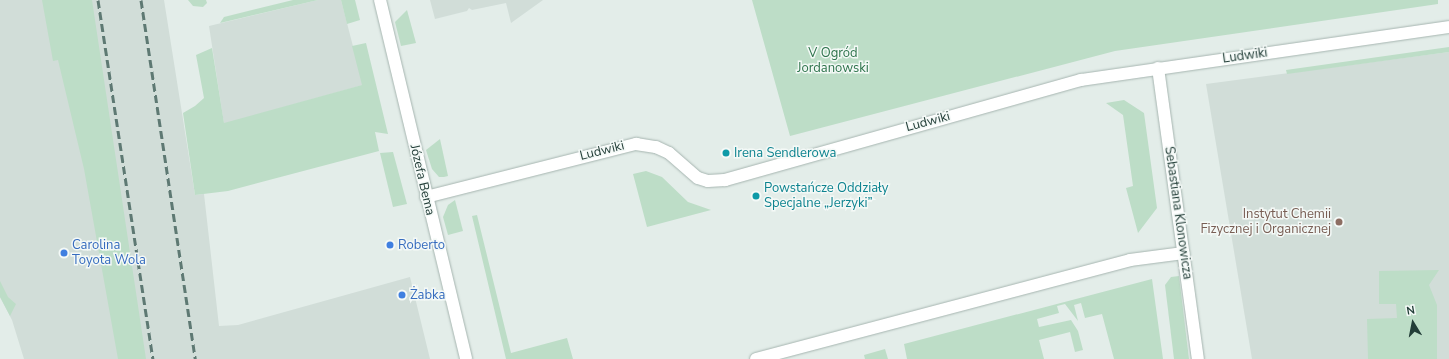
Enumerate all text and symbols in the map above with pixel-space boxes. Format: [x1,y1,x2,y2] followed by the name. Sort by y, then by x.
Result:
[1222,45,1268,67] street label: Ludwiki
[797,46,869,77] park label: V Ogród Jordanowski
[904,109,952,135] street label: Ludwiki
[578,138,626,164] street label: Ludwiki
[406,143,438,217] street label: Józefa Bema
[734,145,836,161] place label: Irena Sendlerowa
[1161,146,1195,280] street label: Sebastiana Klonowicza
[721,148,731,158] marker: Irena Sendlerowa
[764,181,888,212] place label: Powstańcze Oddziały Specjalne „Jerzyki”
[751,191,761,201] marker: Powstańcze Oddziały Specjalne „Jerzyki”
[1200,207,1331,238] place label: Instytut Chemii Fizycznej i Organicznej
[1334,217,1344,227] marker: Instytut Chemii Fizycznej i Organicznej
[398,237,445,253] place label: Roberto
[72,238,146,269] place label: Carolina Toyota Wola
[385,240,395,250] marker: Roberto
[59,248,69,258] marker: Carolina Toyota Wola
[410,287,445,303] place label: Żabka
[397,290,407,300] marker: Żabka
[1393,303,1433,343] north arrow
[1405,303,1416,319] text: N

